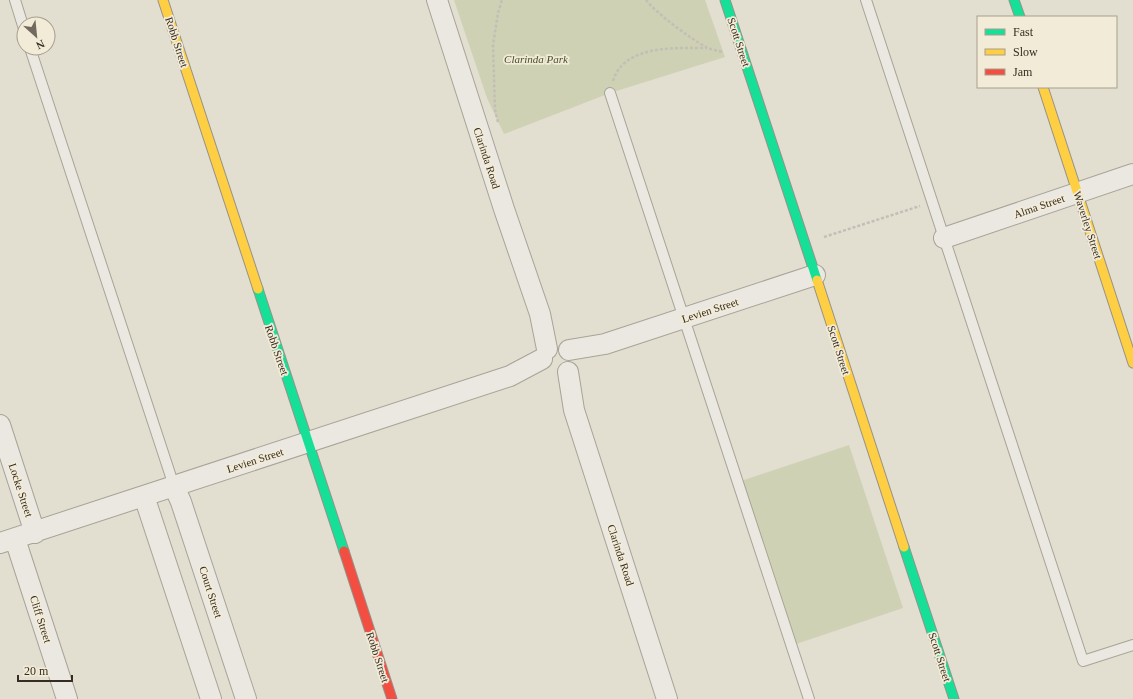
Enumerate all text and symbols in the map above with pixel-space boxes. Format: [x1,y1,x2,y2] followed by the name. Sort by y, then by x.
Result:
[163,15,191,69] street label: Robb Street
[16,16,56,56] north arrow
[725,16,753,68] street label: Scott Street
[977,16,1117,88] legend
[1013,25,1034,39] text: Fast
[34,38,47,52] text: N
[1013,45,1038,59] text: Slow
[504,53,569,65] park label: Clarinda Park
[1013,65,1033,79] text: Jam
[471,126,503,191] street label: Clarinda Road
[1071,190,1105,260] street label: Waverley Street
[1012,192,1066,220] street label: Alma Street
[680,295,740,325] street label: Levien Street
[263,323,291,377] street label: Robb Street
[825,324,853,376] street label: Scott Street
[225,445,285,475] street label: Levien Street
[7,462,35,518] street label: Locke Street
[605,523,637,588] street label: Clarinda Road
[197,565,225,619] street label: Court Street
[28,594,54,644] street label: Cliff Street
[364,630,392,684] street label: Robb Street
[926,631,954,683] street label: Scott Street
[18,657,72,683] scale bar
[24,664,49,678] text: 20 m

